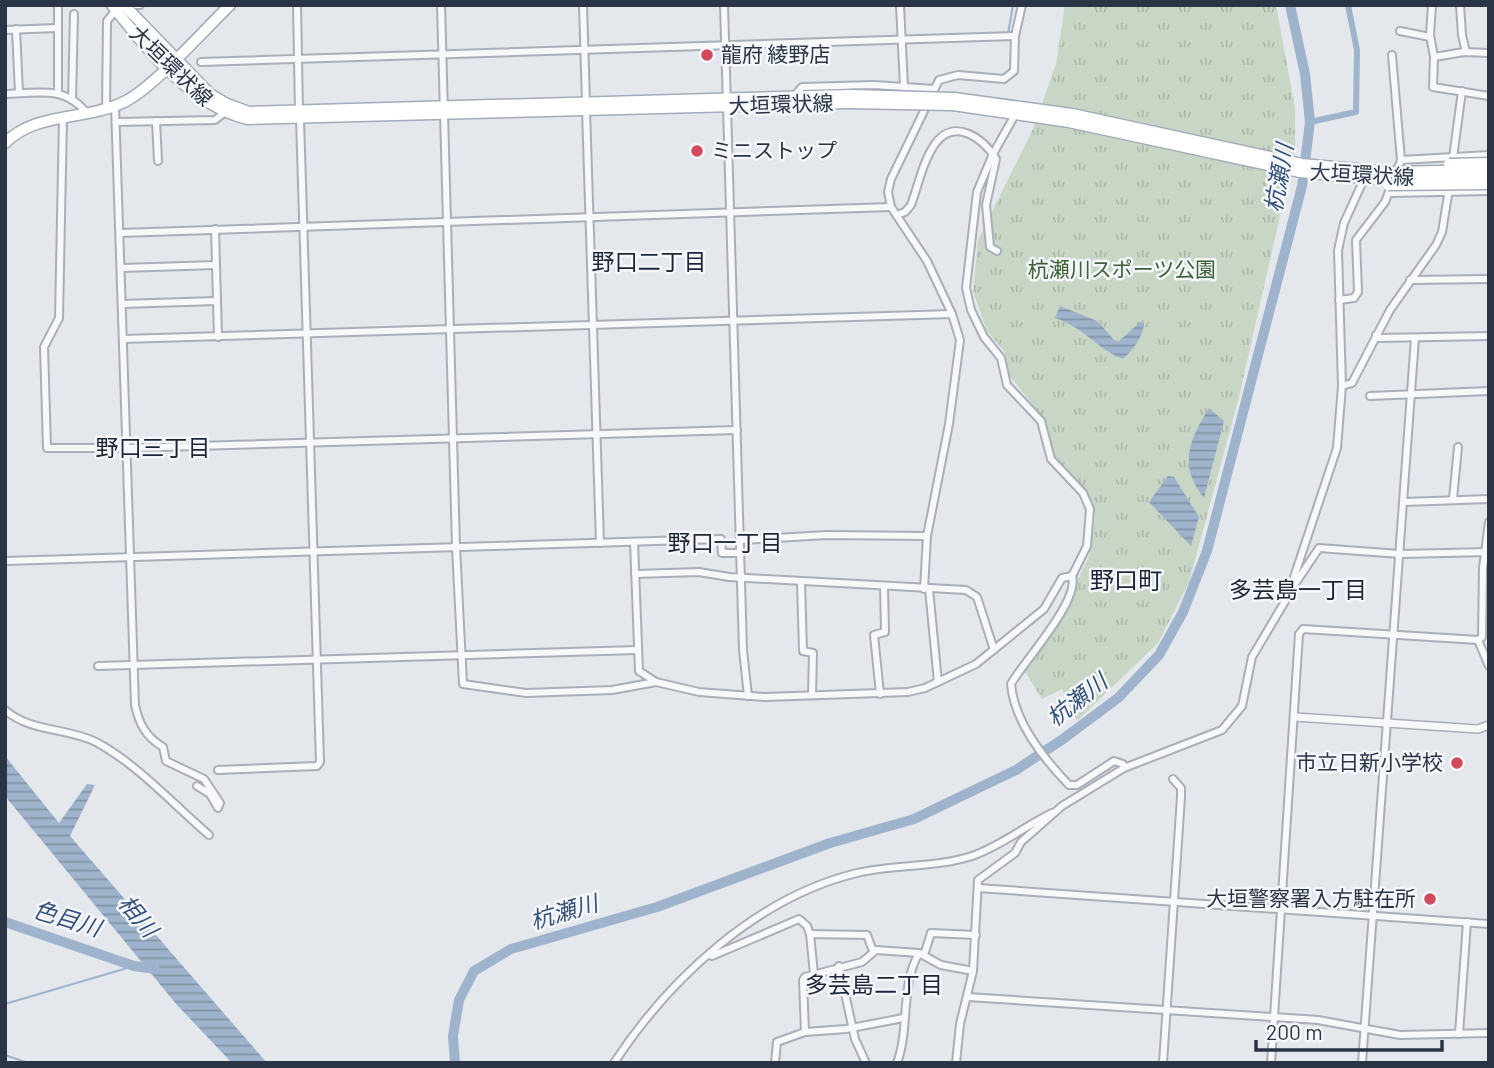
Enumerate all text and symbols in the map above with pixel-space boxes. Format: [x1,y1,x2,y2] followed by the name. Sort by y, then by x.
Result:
[126,19,218,110] street label: 大垣環状線
[721,41,830,66] place label: 龍府 綾野店
[699,47,715,63] marker: 龍府 綾野店
[728,89,834,118] street label: 大垣環状線
[711,137,837,162] place label: ミニストップ
[1258,138,1298,214] water label: 杭瀬川
[689,143,705,159] marker: ミニストップ
[1309,158,1415,189] street label: 大垣環状線
[592,247,707,275] district label: 野口二丁目
[1028,256,1216,281] park label: 杭瀬川スポーツ公園
[96,433,211,461] district label: 野口三丁目
[668,528,783,556] district label: 野口一丁目
[1090,565,1162,594] district label: 野口町
[1229,575,1367,603] district label: 多芸島一丁目
[1041,665,1115,731] water label: 杭瀬川
[1296,749,1443,774] place label: 市立日新小学校
[1449,755,1465,771] marker: 市立日新小学校
[1206,885,1416,910] place label: 大垣警察署入方駐在所
[527,887,604,934] water label: 杭瀬川
[113,889,166,944] water label: 相川
[1422,891,1438,907] marker: 大垣警察署入方駐在所
[30,895,107,942] water label: 色目川
[805,970,943,998] district label: 多芸島二丁目
[1256,1009,1442,1052] scale bar
[1266,1019,1323,1044] text: 200 m

